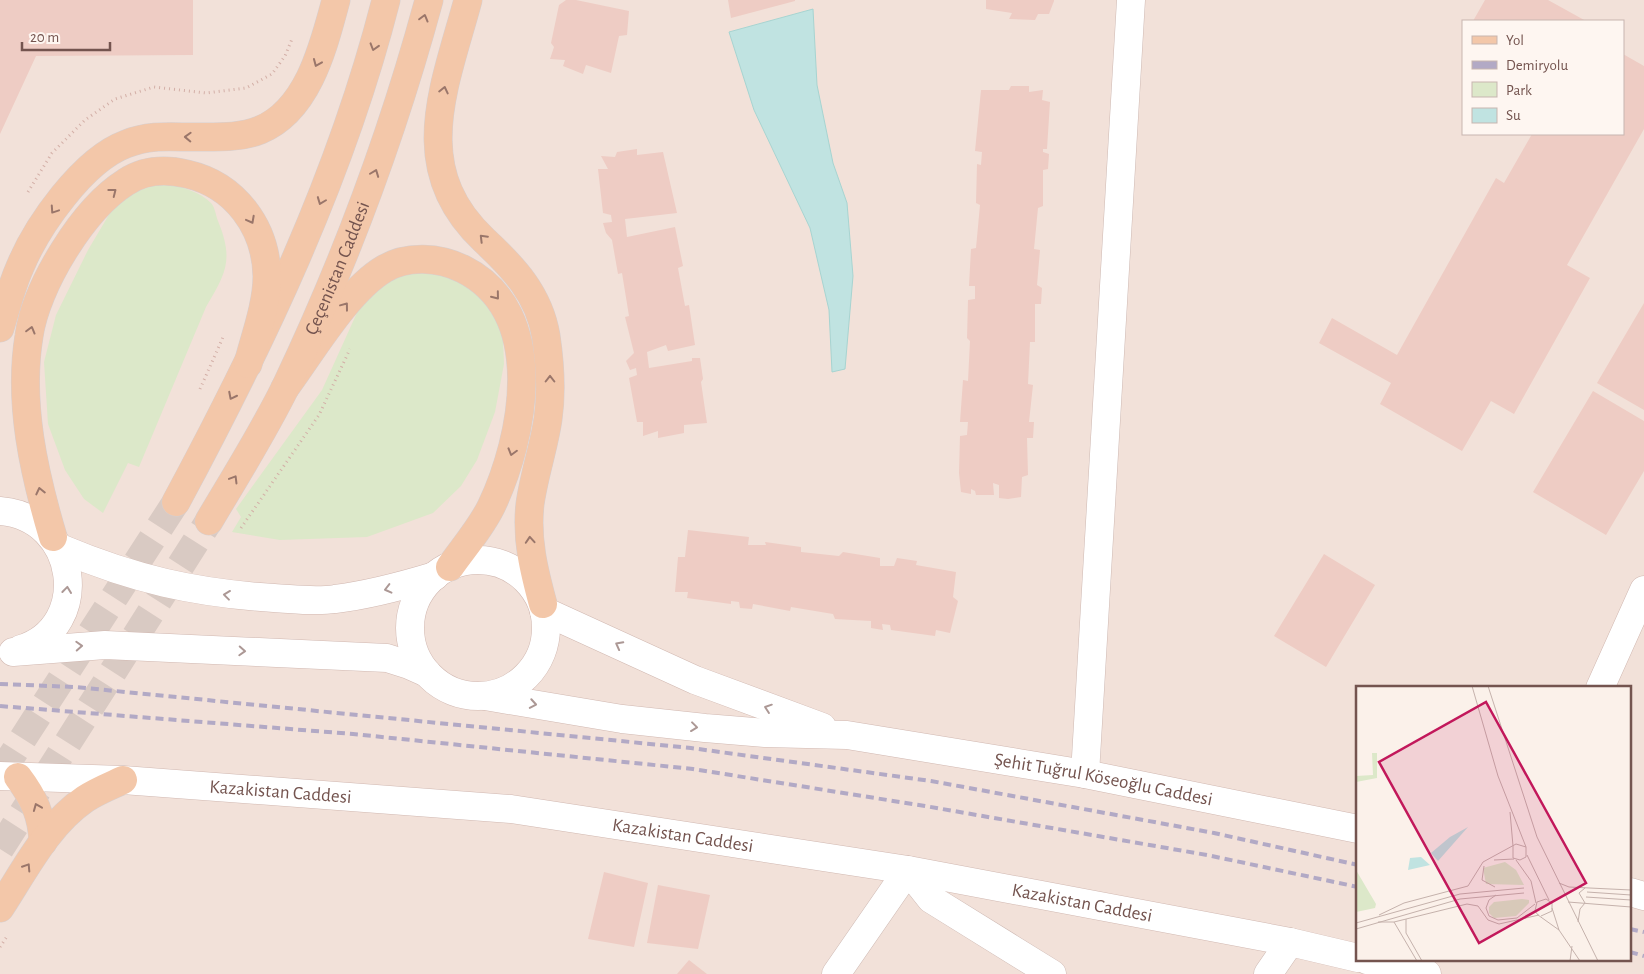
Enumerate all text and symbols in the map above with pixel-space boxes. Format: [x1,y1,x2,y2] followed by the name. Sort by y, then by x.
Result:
[418,15,428,23] one-way arrow
[22,20,110,52] scale bar
[1462,20,1624,135] legend
[30,30,59,45] text: 20 m
[1506,33,1524,48] text: Yol
[369,42,379,51] one-way arrow
[312,58,323,67] one-way arrow
[1506,58,1569,73] text: Demiryolu
[1506,83,1532,98] text: Park
[438,85,449,94] one-way arrow
[1506,108,1521,123] text: Su
[183,131,191,142] one-way arrow
[368,169,379,178] one-way arrow
[107,190,116,198] one-way arrow
[317,196,327,205] one-way arrow
[301,199,373,338] street label: Çeçenistan Caddesi
[50,205,60,214] one-way arrow
[245,215,255,224] one-way arrow
[479,235,488,244] one-way arrow
[491,290,499,299] one-way arrow
[340,303,348,312] one-way arrow
[25,326,35,334] one-way arrow
[545,375,555,382] one-way arrow
[228,391,238,400] one-way arrow
[507,447,517,456] one-way arrow
[227,476,237,485] one-way arrow
[35,486,46,495] one-way arrow
[525,535,536,543] one-way arrow
[383,583,392,594] one-way arrow
[61,586,72,594] one-way arrow
[222,590,230,601] one-way arrow
[76,641,84,651] one-way arrow
[615,641,624,651] one-way arrow
[238,646,246,657] one-way arrow
[1356,686,1632,962] inset map
[529,698,537,709] one-way arrow
[764,704,773,714] one-way arrow
[690,721,698,732] one-way arrow
[993,750,1214,809] street label: Şehit Tuğrul Köseoğlu Caddesi
[209,777,352,807] street label: Kazakistan Caddesi
[32,803,43,812] one-way arrow
[611,815,755,856] street label: Kazakistan Caddesi
[20,863,30,872] one-way arrow
[1010,880,1154,925] street label: Kazakistan Caddesi

